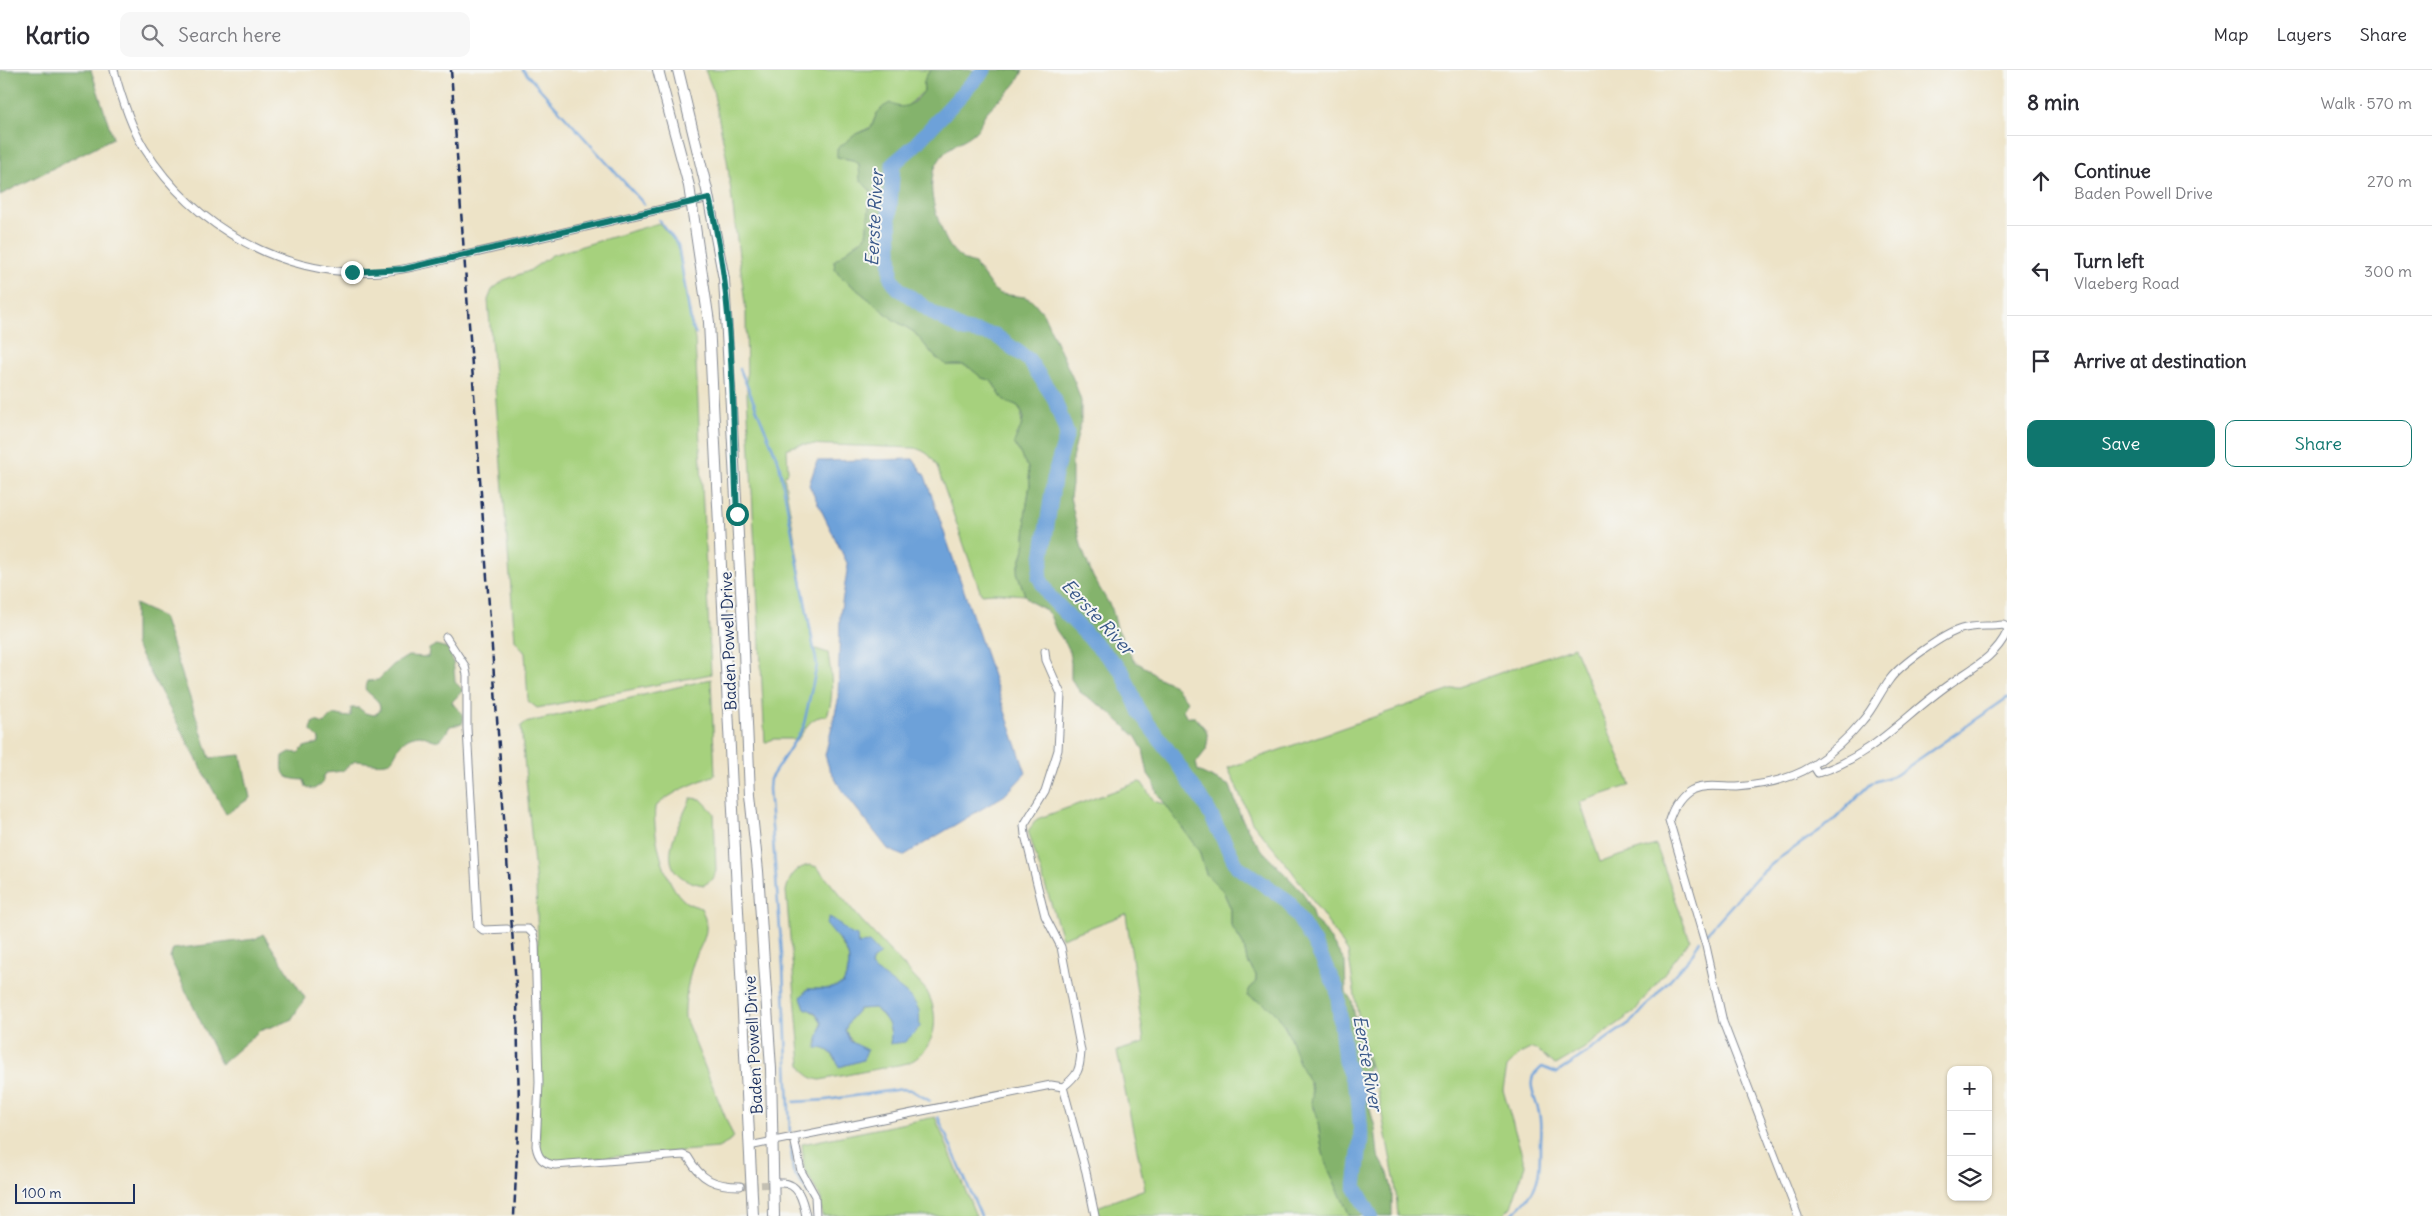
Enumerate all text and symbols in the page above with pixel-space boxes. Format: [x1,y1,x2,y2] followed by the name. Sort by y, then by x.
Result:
[120,12,470,57] search box
[25,20,90,50] text: Kartio
[138,21,166,49] icon: search
[178,23,281,47] text: Search here
[2213,23,2248,46] text: Map
[2276,23,2332,46] text: Layers
[2360,23,2407,46] text: Share
[2027,89,2079,116] text: 8 min
[2321,93,2412,113] text: Walk · 570 m
[2074,159,2151,183] text: Continue
[860,167,888,267] water label: Eerste River
[2027,167,2055,195] icon: ahead
[2367,171,2412,191] text: 270 m
[2074,183,2213,203] text: Baden Powell Drive
[2074,249,2144,273] text: Turn left
[2027,257,2055,285] icon: left
[341,261,364,284] route end
[2364,261,2412,281] text: 300 m
[2074,273,2179,293] text: Vlaeberg Road
[2027,347,2055,375] icon: arrive
[2074,349,2247,373] text: Arrive at destination
[2027,420,2215,467] button: Save
[2225,420,2412,467] button: Share
[726,503,749,526] route start
[716,571,740,711] street label: Baden Powell Drive
[1057,574,1141,662] water label: Eerste River
[739,975,767,1115] street label: Baden Powell Drive
[1348,1014,1388,1115] water label: Eerste River
[1947,1066,1992,1201] map controls
[1947,1066,1992,1111] button: +
[1947,1111,1992,1156] button: −
[1947,1156,1992,1201] button: layers
[15,1181,135,1204] scale bar
[22,1184,62,1202] text: 100 m

